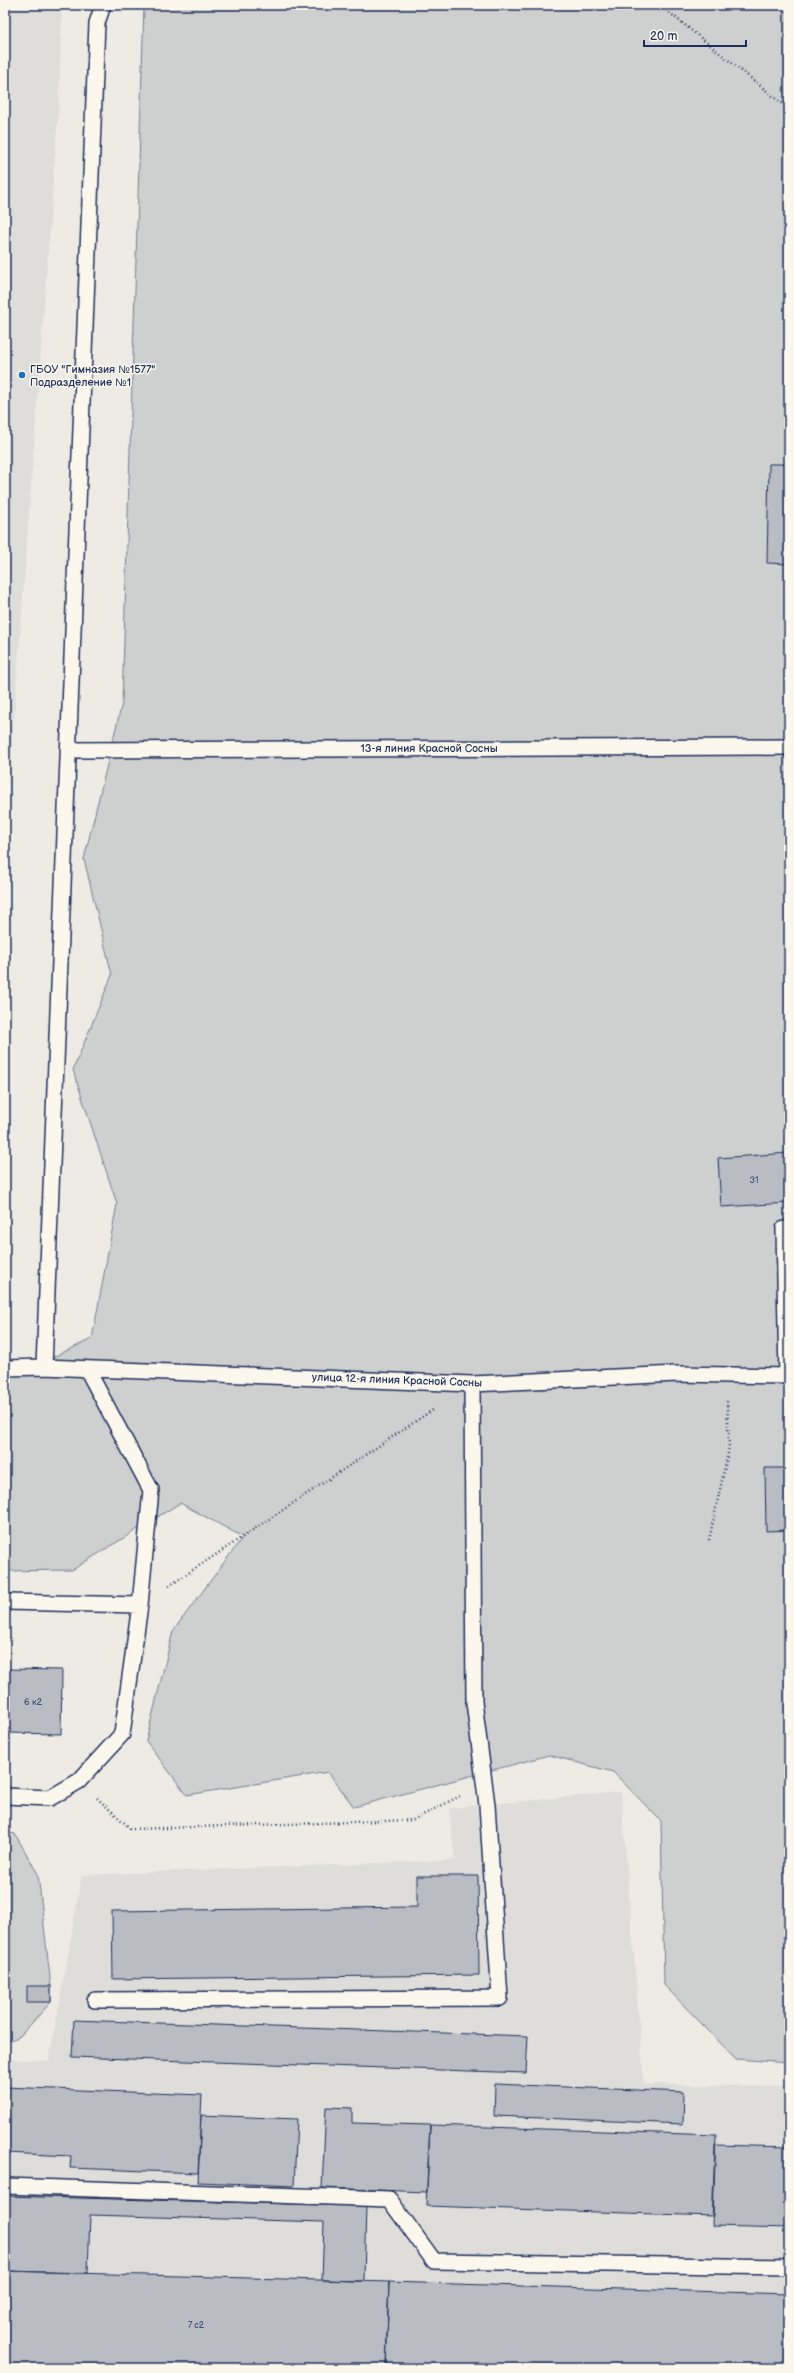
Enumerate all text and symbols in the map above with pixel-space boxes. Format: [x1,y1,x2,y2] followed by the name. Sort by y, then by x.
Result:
[644,22,746,48] scale bar
[650,29,677,44] text: 20 m
[30,363,155,389] place label: ГБОУ "Гимназия №1577" Подразделение №1
[17,370,27,380] marker: ГБОУ "Гимназия №1577" Подразделение №1
[360,742,498,755] street label: 13-я линия Красной Сосны
[749,1175,759,1186] house number: 31
[312,1371,482,1389] street label: улица 12-я линия Красной Сосны
[24,1697,43,1708] house number: 6 к2
[188,2320,205,2331] house number: 7 с2

